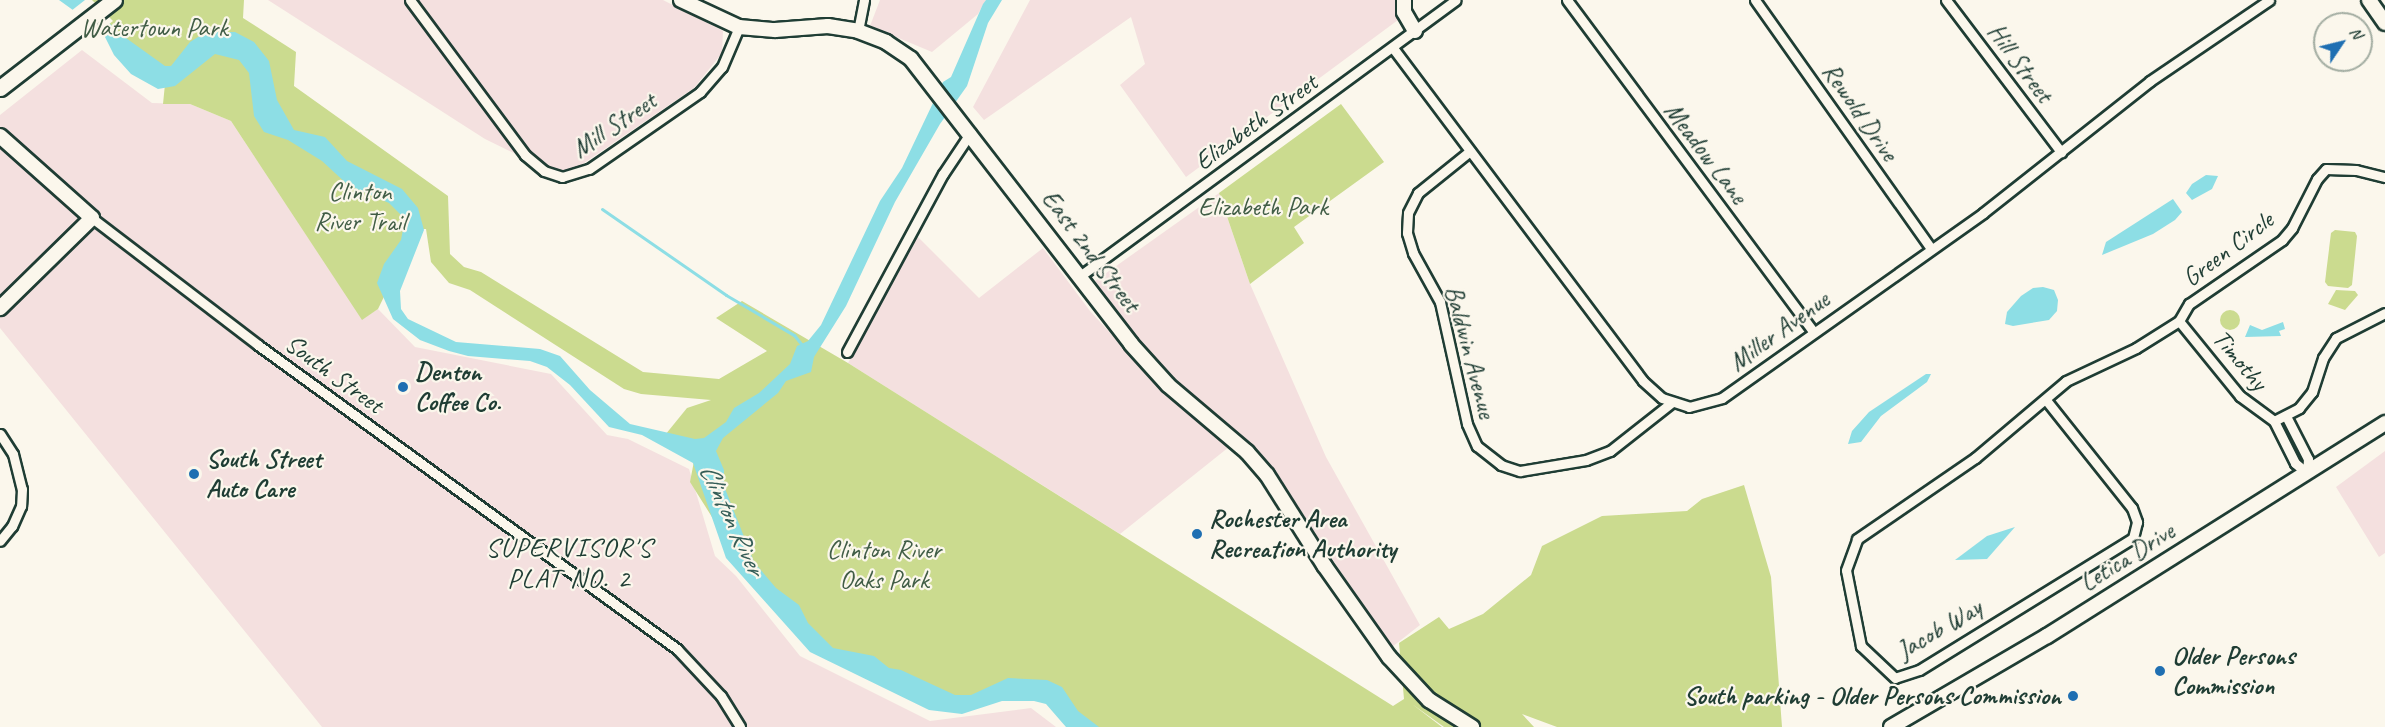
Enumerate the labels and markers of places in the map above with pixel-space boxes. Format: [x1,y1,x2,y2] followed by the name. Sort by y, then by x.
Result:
[415,356,500,418] place label: Denton Coffee Co.
[396,380,410,394] marker: Denton Coffee Co.
[206,443,322,504] place label: South Street Auto Care
[187,467,201,481] marker: South Street Auto Care
[1209,503,1396,564] place label: Rochester Area Recreation Authority
[1190,527,1204,541] marker: Rochester Area Recreation Authority
[2172,640,2294,702] place label: Older Persons Commission
[2153,664,2167,678] marker: Older Persons Commission
[1684,680,2061,712] place label: South parking - Older Persons Commission
[2066,689,2080,703] marker: South parking - Older Persons Commission

